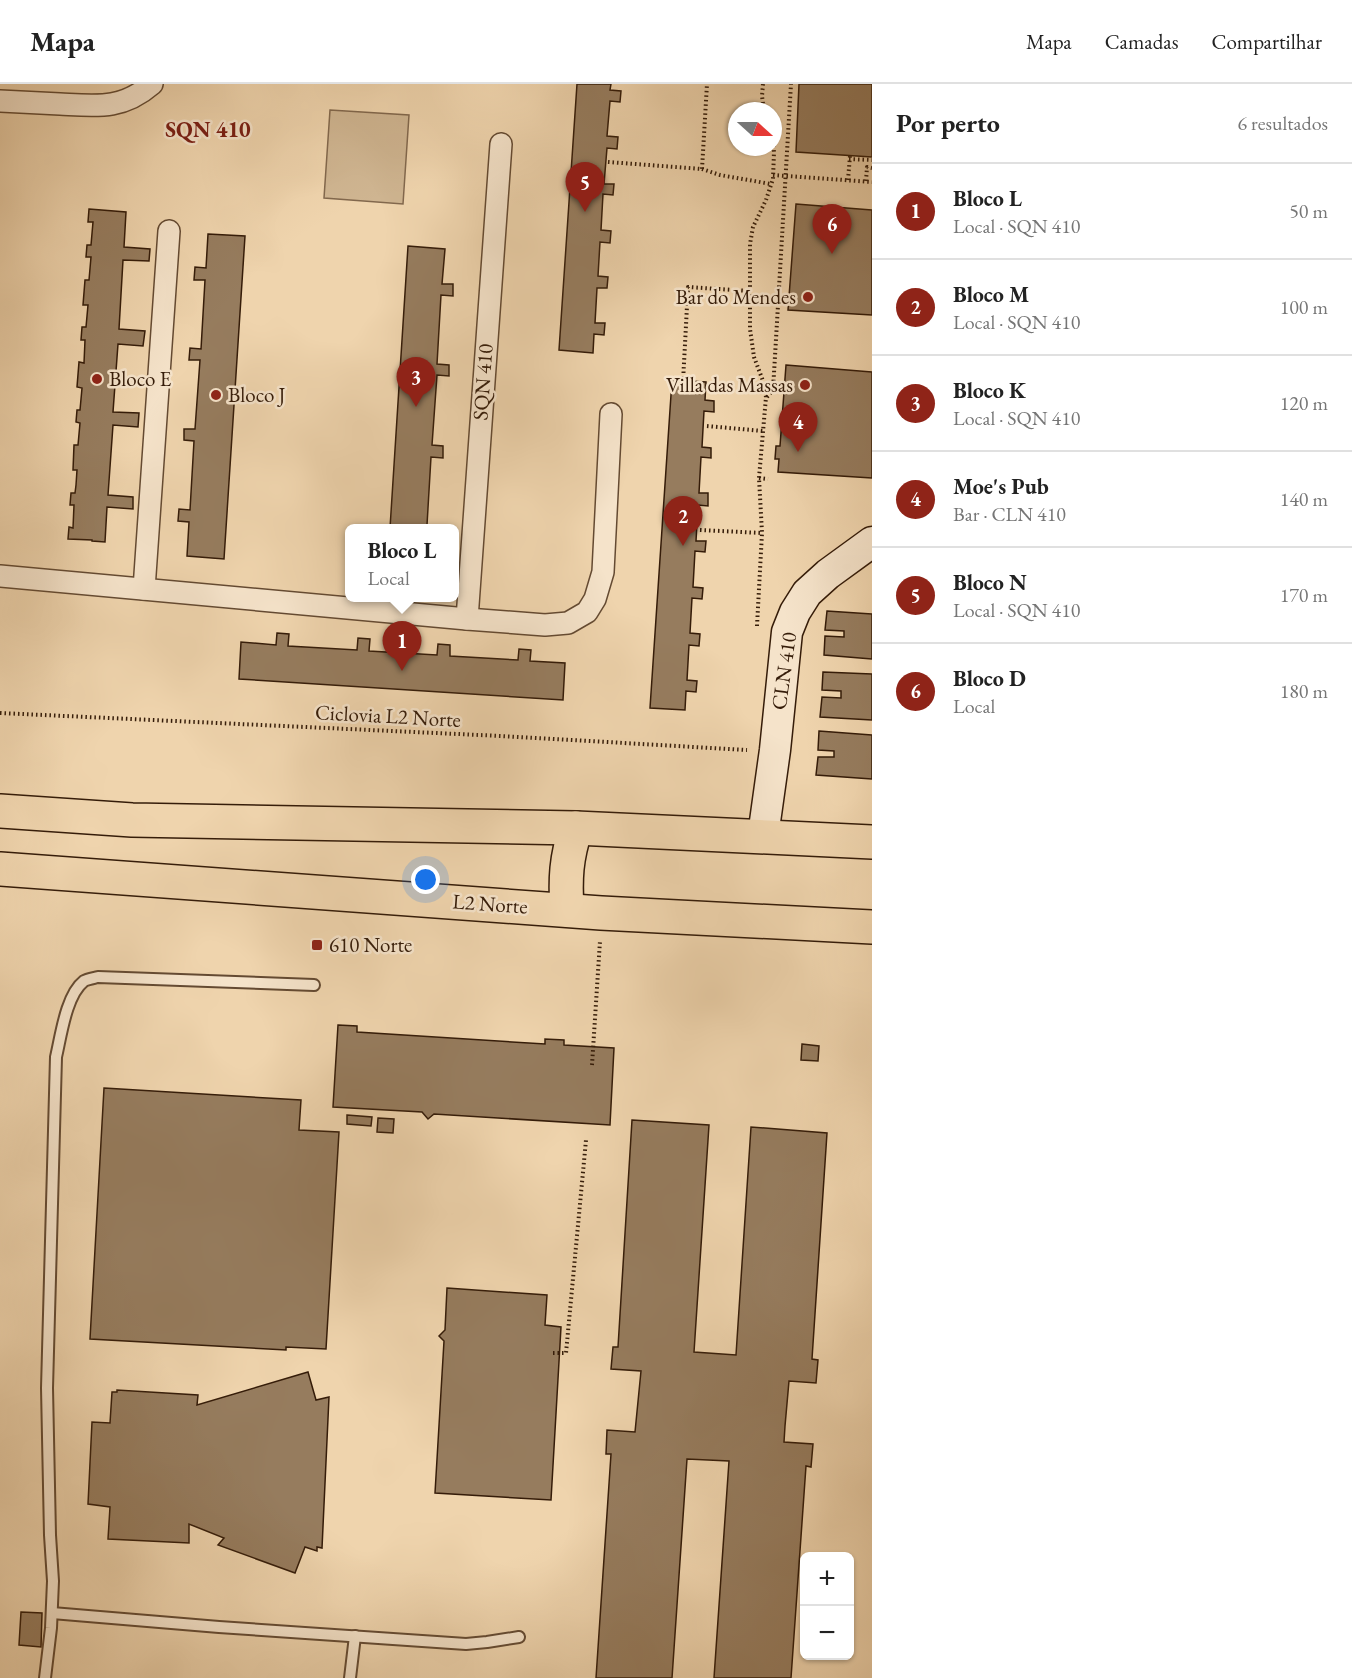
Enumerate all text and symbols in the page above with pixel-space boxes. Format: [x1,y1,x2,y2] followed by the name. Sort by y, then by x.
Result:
[30,23,95,59] text: Mapa
[1026,28,1072,55] text: Mapa
[1105,28,1178,55] text: Camadas
[1211,28,1322,55] text: Compartilhar
[728,102,782,156] north arrow
[896,106,1000,140] text: Por perto
[1237,110,1328,136] text: 6 resultados
[165,115,251,144] district label: SQN 410
[566,162,604,212] pin: 5
[953,184,1022,213] text: Bloco L
[910,198,921,224] text: 1
[1289,198,1328,224] text: 50 m
[812,204,852,254] pin: 6
[953,213,1080,239] text: Local · SQN 410
[953,280,1029,309] text: Bloco M
[675,283,796,310] place label: Bar do Mendes
[801,290,815,304] marker: Bar do Mendes
[910,294,921,320] text: 2
[1280,294,1328,320] text: 100 m
[953,309,1080,335] text: Local · SQN 410
[466,343,500,421] street label: SQN 410
[396,358,436,407] pin: 3
[109,365,171,392] place label: Bloco E
[666,371,793,398] place label: Villa das Massas
[90,372,104,386] marker: Bloco E
[953,376,1026,405] text: Bloco K
[798,378,812,392] marker: Villa das Massas
[228,381,286,408] place label: Bloco J
[209,388,223,402] marker: Bloco J
[910,390,921,416] text: 3
[1280,390,1328,416] text: 120 m
[778,402,818,452] pin: 4
[953,405,1080,431] text: Local · SQN 410
[953,472,1049,501] text: Moe's Pub
[910,486,921,512] text: 4
[1280,486,1328,512] text: 140 m
[664,496,702,546] pin: 2
[953,501,1066,527] text: Bar · CLN 410
[345,524,459,602] popup
[368,536,436,565] text: Bloco L
[368,565,410,591] text: Local
[953,568,1027,597] text: Bloco N
[910,582,921,608] text: 5
[1280,582,1328,608] text: 170 m
[953,597,1080,623] text: Local · SQN 410
[382,622,422,671] pin: 1
[765,630,802,712] street label: CLN 410
[953,664,1026,693] text: Bloco D
[910,678,921,704] text: 6
[1280,678,1328,704] text: 180 m
[953,693,995,719] text: Local
[314,698,462,733] street label: Ciclovia L2 Norte
[411,865,440,894] your location
[451,887,529,920] street label: L2 Norte
[329,931,412,958] place label: 610 Norte
[310,938,324,952] marker: 610 Norte
[800,1552,854,1660] map controls
[800,1552,854,1606] button: +
[800,1606,854,1660] button: −

